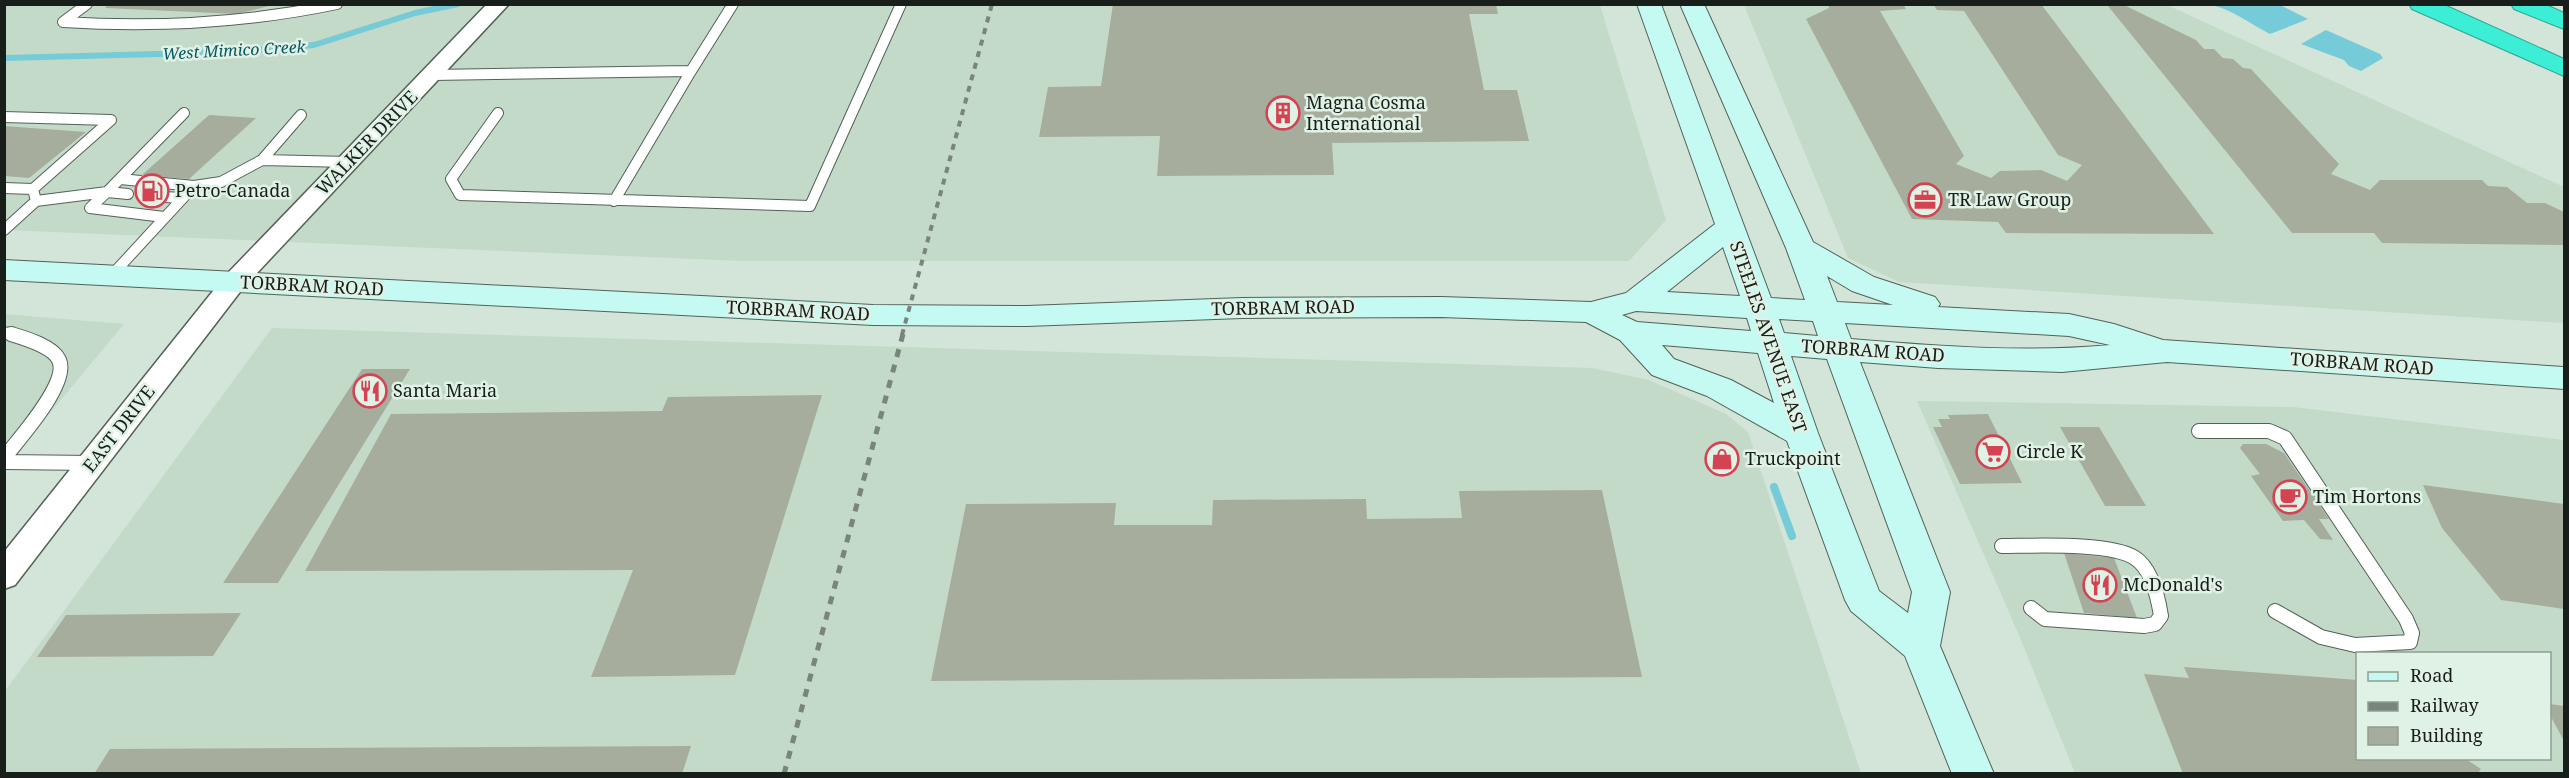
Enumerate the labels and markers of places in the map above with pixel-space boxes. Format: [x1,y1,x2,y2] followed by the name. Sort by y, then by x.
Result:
[1306,90,1426,135] place label: Magna Cosma International
[1265,95,1301,131] building icon: Magna Cosma International
[134,173,170,209] fuel station icon: Petro-Canada
[175,178,290,202] place label: Petro-Canada
[1907,182,1943,218] office icon: TR Law Group
[1948,187,2071,211] place label: TR Law Group
[352,373,388,409] restaurant icon: Santa Maria
[393,378,497,402] place label: Santa Maria
[1975,434,2011,470] supermarket icon: Circle K
[2016,439,2083,463] place label: Circle K
[1704,441,1740,477] shop icon: Truckpoint
[1745,446,1840,470] place label: Truckpoint
[2272,479,2308,515] cafe icon: Tim Hortons
[2313,484,2421,508] place label: Tim Hortons
[2082,567,2118,603] restaurant icon: McDonald's
[2123,572,2223,596] place label: McDonald's

